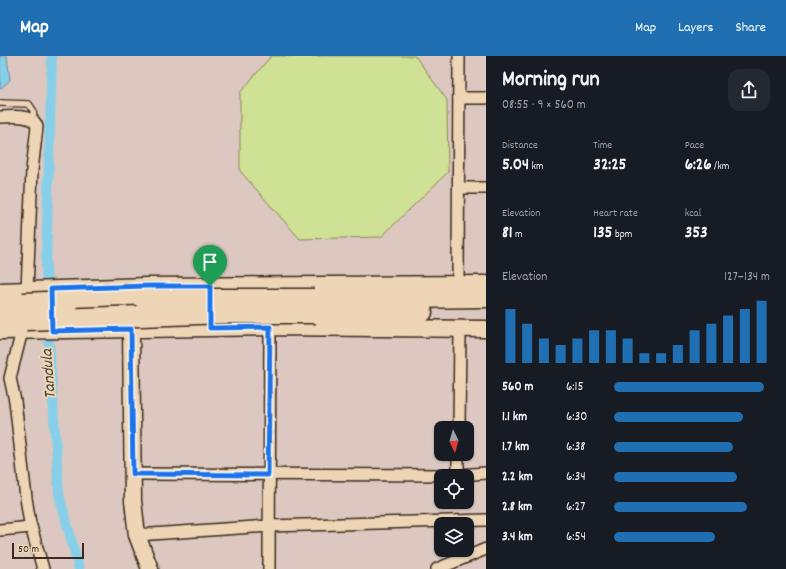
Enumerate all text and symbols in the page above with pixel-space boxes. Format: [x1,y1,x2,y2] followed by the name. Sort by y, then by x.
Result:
[20,15,49,42] text: Map
[635,18,656,38] text: Map
[678,18,713,38] text: Layers
[735,18,766,38] text: Share
[502,65,600,96] text: Morning run
[728,69,770,111] button: share
[502,96,586,115] text: 08:55 · 9 × 560 m
[502,138,538,154] text: Distance
[593,138,612,154] text: Time
[685,138,704,154] text: Pace
[502,154,529,178] text: 5.04
[593,154,626,178] text: 32:25
[685,154,712,178] text: 6:26
[529,159,544,175] text: km
[712,159,729,175] text: /km
[502,206,540,222] text: Elevation
[593,206,638,222] text: Heart rate
[685,206,701,222] text: kcal
[502,222,513,246] text: 81
[593,222,612,246] text: 135
[685,222,708,246] text: 353
[513,227,523,243] text: m
[612,227,632,243] text: bpm
[193,245,227,286] pin
[199,251,221,273] icon: arrive
[502,268,547,287] text: Elevation
[724,268,770,287] text: 127–134 m
[36,347,64,400] water label: Tandula
[502,378,533,397] text: 560 m
[566,378,583,397] text: 6:15
[502,408,527,427] text: 1.1 km
[566,408,587,427] text: 6:30
[434,421,474,461] north arrow
[434,421,474,557] map controls
[502,438,529,457] text: 1.7 km
[566,438,586,457] text: 6:38
[502,468,533,487] text: 2.2 km
[566,468,586,487] text: 6:34
[434,469,474,509] button: locate
[502,498,532,517] text: 2.8 km
[566,498,585,517] text: 6:27
[434,517,474,557] button: layers
[502,528,533,547] text: 3.4 km
[566,528,586,547] text: 6:54
[12,541,84,560] scale bar
[18,542,39,558] text: 50 m

